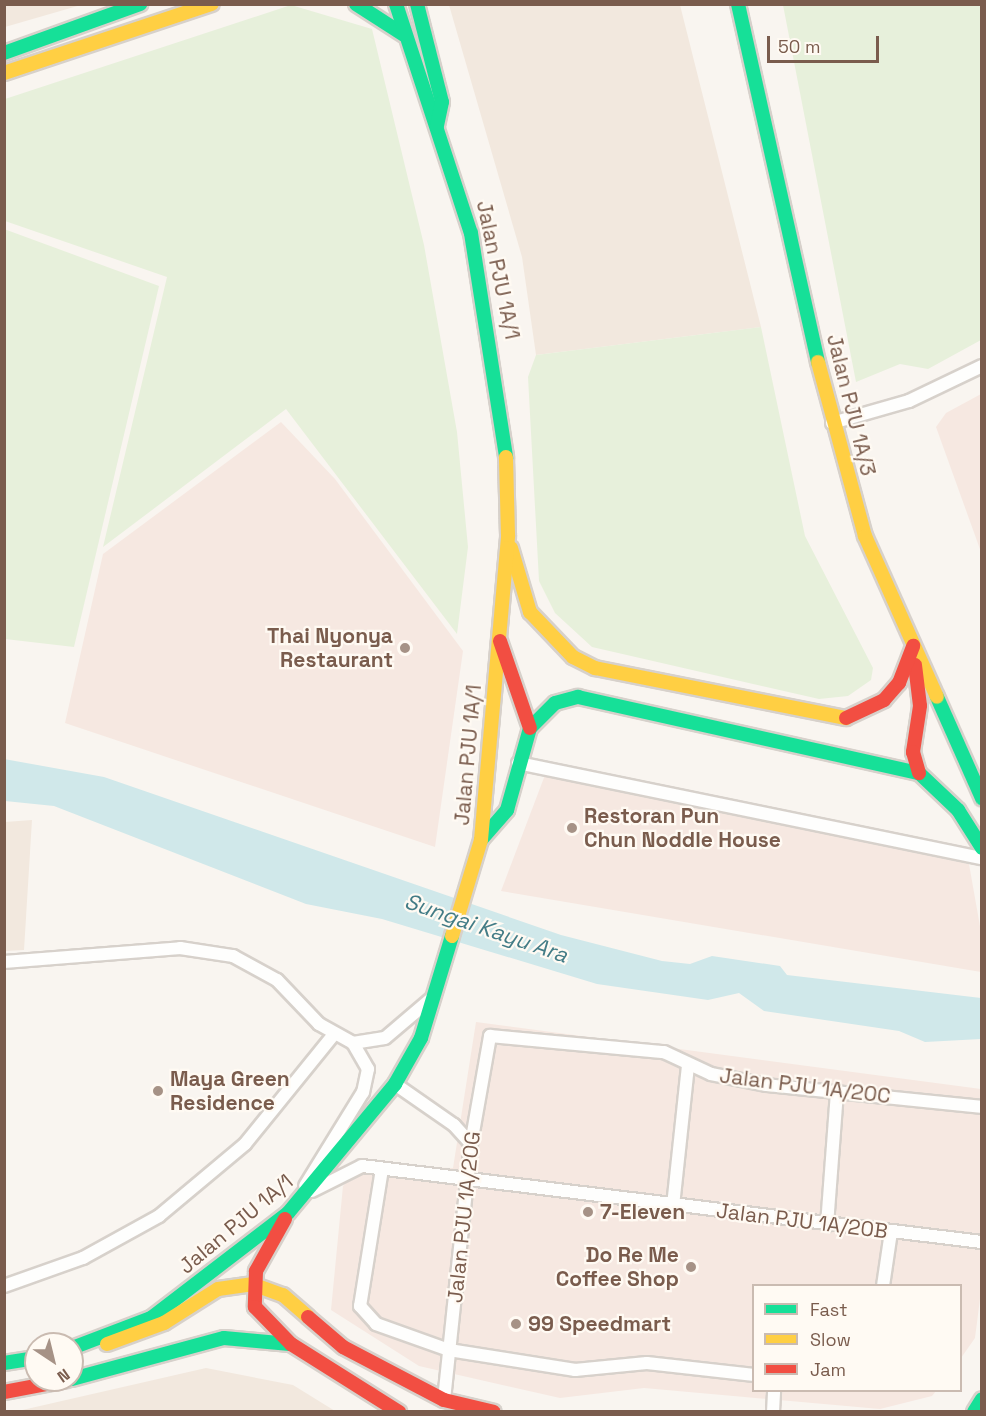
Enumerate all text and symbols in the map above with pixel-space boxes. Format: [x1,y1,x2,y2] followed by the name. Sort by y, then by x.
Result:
[770,24,882,62] scale bar
[778,35,820,58] text: 50 m
[471,198,525,342] street label: Jalan PJU 1A/1
[821,331,881,479] street label: Jalan PJU 1A/3
[267,623,393,673] place label: Thai Nyonya Restaurant
[398,641,412,655] marker: Thai Nyonya Restaurant
[449,683,487,827] street label: Jalan PJU 1A/1
[584,803,781,853] place label: Restoran Pun Chun Noddle House
[565,821,579,835] marker: Restoran Pun Chun Noddle House
[401,888,571,968] water label: Sungai Kayu Ara
[718,1063,892,1109] street label: Jalan PJU 1A/20C
[170,1066,290,1116] place label: Maya Green Residence
[151,1084,165,1098] marker: Maya Green Residence
[442,1130,486,1304] street label: Jalan PJU 1A/20G
[174,1169,298,1279] street label: Jalan PJU 1A/1
[715,1198,889,1244] street label: Jalan PJU 1A/20B
[600,1199,685,1225] place label: 7-Eleven
[581,1205,595,1219] marker: 7-Eleven
[556,1242,679,1292] place label: Do Re Me Coffee Shop
[684,1260,698,1274] marker: Do Re Me Coffee Shop
[752,1284,962,1392] legend
[810,1298,847,1321] text: Fast
[528,1311,671,1337] place label: 99 Speedmart
[509,1317,523,1331] marker: 99 Speedmart
[810,1328,851,1351] text: Slow
[24,1332,84,1392] north arrow
[810,1358,846,1381] text: Jam
[53,1364,74,1387] text: N

